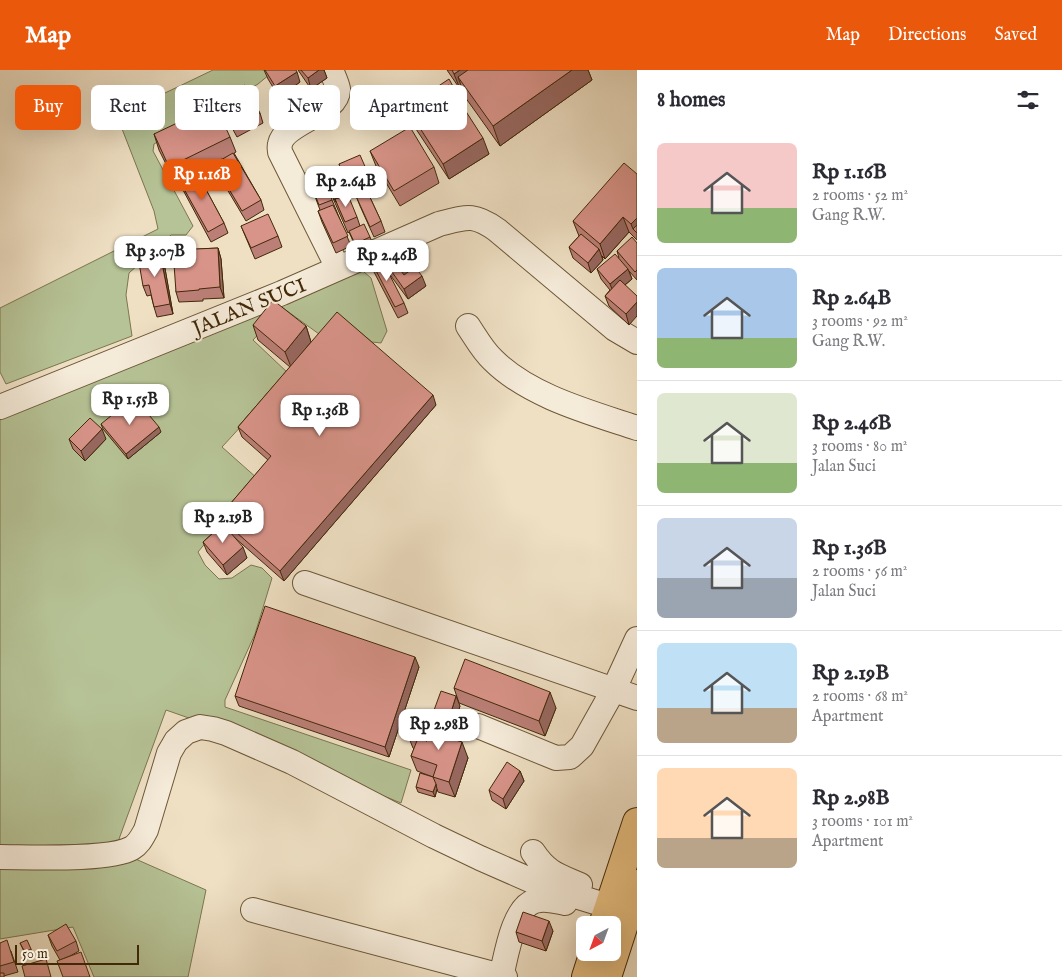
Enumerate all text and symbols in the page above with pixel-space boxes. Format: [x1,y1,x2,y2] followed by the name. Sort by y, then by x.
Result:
[25,20,71,51] text: Map
[826,24,860,47] text: Map
[888,24,966,47] text: Directions
[994,24,1037,47] text: Saved
[15,85,81,130] chip: Buy
[91,85,165,130] chip: Rent
[175,85,259,130] chip: Filters
[269,85,340,130] chip: New
[350,85,467,130] chip: Apartment
[1014,86,1042,114] icon: filters
[657,87,725,114] text: 8 homes
[150,158,254,201] pin: Rp 1.16B
[812,159,887,186] text: Rp 1.16B
[697,163,757,223] icon: home
[174,165,230,185] text: Rp 1.16B
[294,166,398,208] pin: Rp 2.64B
[316,172,376,192] text: Rp 2.64B
[812,186,908,206] text: 2 rooms · 52 m²
[812,206,885,226] text: Gang R.W.
[103,236,207,278] pin: Rp 3.07B
[335,240,439,282] pin: Rp 2.46B
[125,242,185,262] text: Rp 3.07B
[357,246,417,266] text: Rp 2.46B
[187,273,310,342] street label: JALAN SUCI
[812,285,891,312] text: Rp 2.64B
[697,288,757,348] icon: home
[812,312,908,332] text: 3 rooms · 92 m²
[812,332,885,352] text: Gang R.W.
[78,384,182,426] pin: Rp 1.55B
[102,390,158,410] text: Rp 1.55B
[268,394,372,437] pin: Rp 1.36B
[292,401,348,421] text: Rp 1.36B
[812,410,891,437] text: Rp 2.46B
[697,413,757,473] icon: home
[812,437,908,457] text: 3 rooms · 80 m²
[812,457,876,477] text: Jalan Suci
[171,502,275,544] pin: Rp 2.19B
[194,508,252,528] text: Rp 2.19B
[812,535,887,562] text: Rp 1.36B
[697,538,757,598] icon: home
[812,562,907,582] text: 2 rooms · 56 m²
[812,582,876,602] text: Jalan Suci
[812,660,889,687] text: Rp 2.19B
[697,663,757,723] icon: home
[812,687,908,707] text: 2 rooms · 68 m²
[812,707,883,727] text: Apartment
[387,708,491,751] pin: Rp 2.98B
[409,715,469,735] text: Rp 2.98B
[812,785,890,812] text: Rp 2.98B
[697,788,757,848] icon: home
[812,812,913,832] text: 3 rooms · 101 m²
[812,832,883,852] text: Apartment
[576,916,621,961] north arrow
[576,916,621,961] map controls
[15,942,139,965] scale bar
[22,945,48,963] text: 50 m

